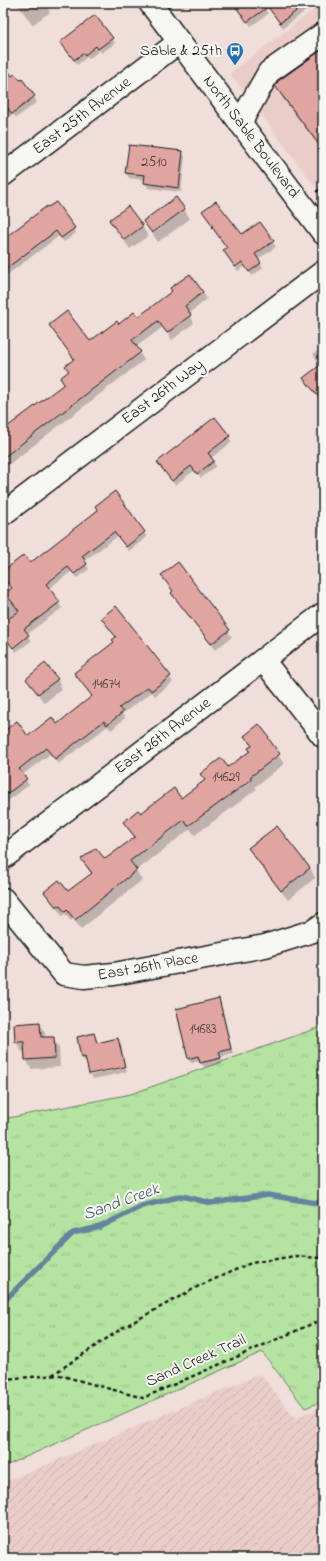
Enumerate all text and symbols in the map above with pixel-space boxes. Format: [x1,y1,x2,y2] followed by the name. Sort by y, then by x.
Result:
[140,39,222,63] place label: Sable & 25th
[225,41,245,66] bus stop icon: Sable & 25th
[28,70,137,161] street label: East 25th Avenue
[197,70,305,204] street label: North Sable Boulevard
[141,152,167,173] house number: 2510
[117,353,209,431] street label: East 26th Way
[92,674,120,695] house number: 14674
[110,691,217,780] street label: East 26th Avenue
[212,767,241,788] house number: 14629
[96,946,201,988] street label: East 26th Place
[189,1019,217,1040] house number: 14683
[79,1176,164,1227] water label: Sand Creek
[142,1328,250,1394] street label: Sand Creek Trail

